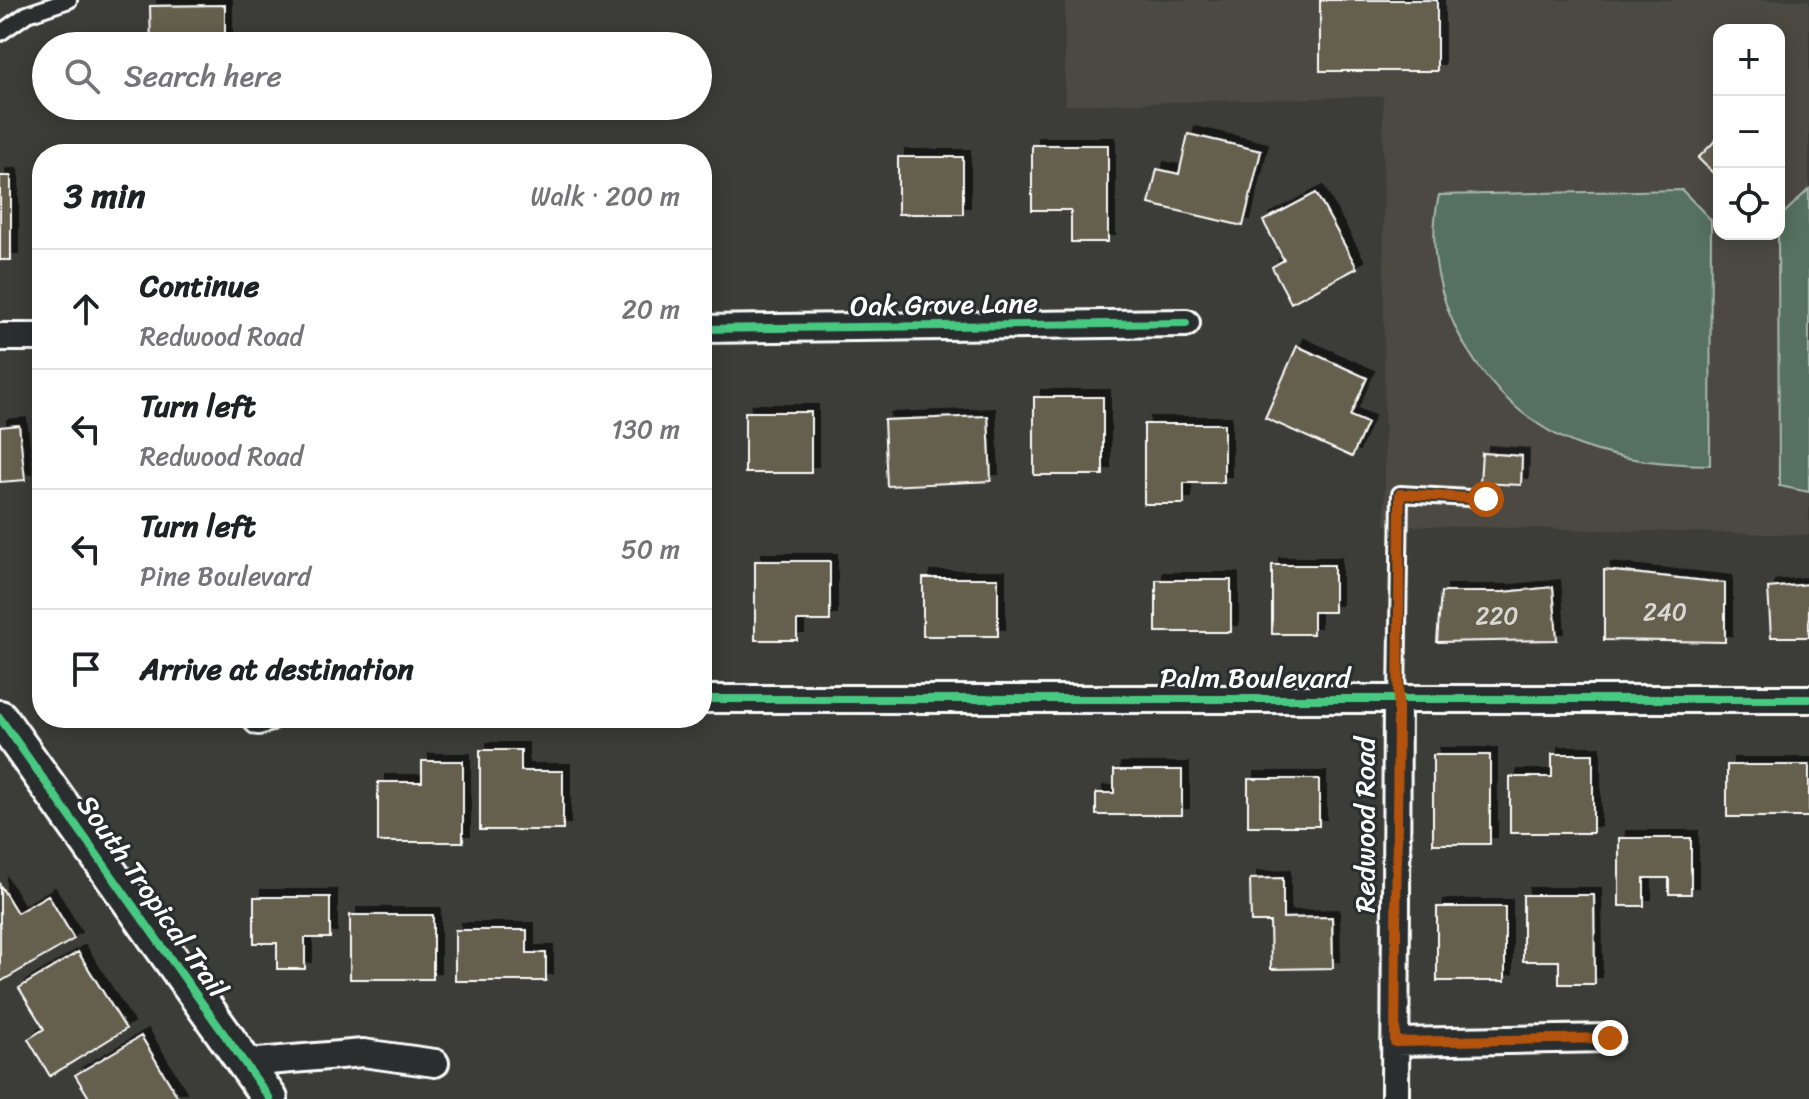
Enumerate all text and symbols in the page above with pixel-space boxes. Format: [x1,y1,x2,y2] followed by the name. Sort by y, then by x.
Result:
[1713,24,1785,240] map controls
[1713,24,1785,96] button: +
[32,32,712,120] search box
[124,49,282,103] text: Search here
[60,54,104,98] icon: search
[1713,96,1785,168] button: −
[64,166,145,226] text: 3 min
[1713,168,1785,240] button: locate
[531,173,680,219] text: Walk · 200 m
[140,259,259,313] text: Continue
[850,278,1038,331] street label: Oak Grove Lane
[622,286,680,332] text: 20 m
[64,287,108,331] icon: ahead
[140,313,303,359] text: Redwood Road
[140,379,256,433] text: Turn left
[611,406,680,452] text: 130 m
[64,407,108,451] icon: left
[140,433,303,479] text: Redwood Road
[1468,481,1504,517] route start
[140,499,256,553] text: Turn left
[621,526,680,572] text: 50 m
[64,527,108,571] icon: left
[140,553,311,599] text: Pine Boulevard
[1643,591,1687,633] house number: 240
[1476,595,1518,637] house number: 220
[140,642,414,696] text: Arrive at destination
[64,647,108,691] icon: arrive
[1160,653,1353,702] street label: Palm Boulevard
[1340,735,1389,913] street label: Redwood Road
[64,784,242,1009] street label: South Tropical Trail
[1592,1020,1628,1056] route end

